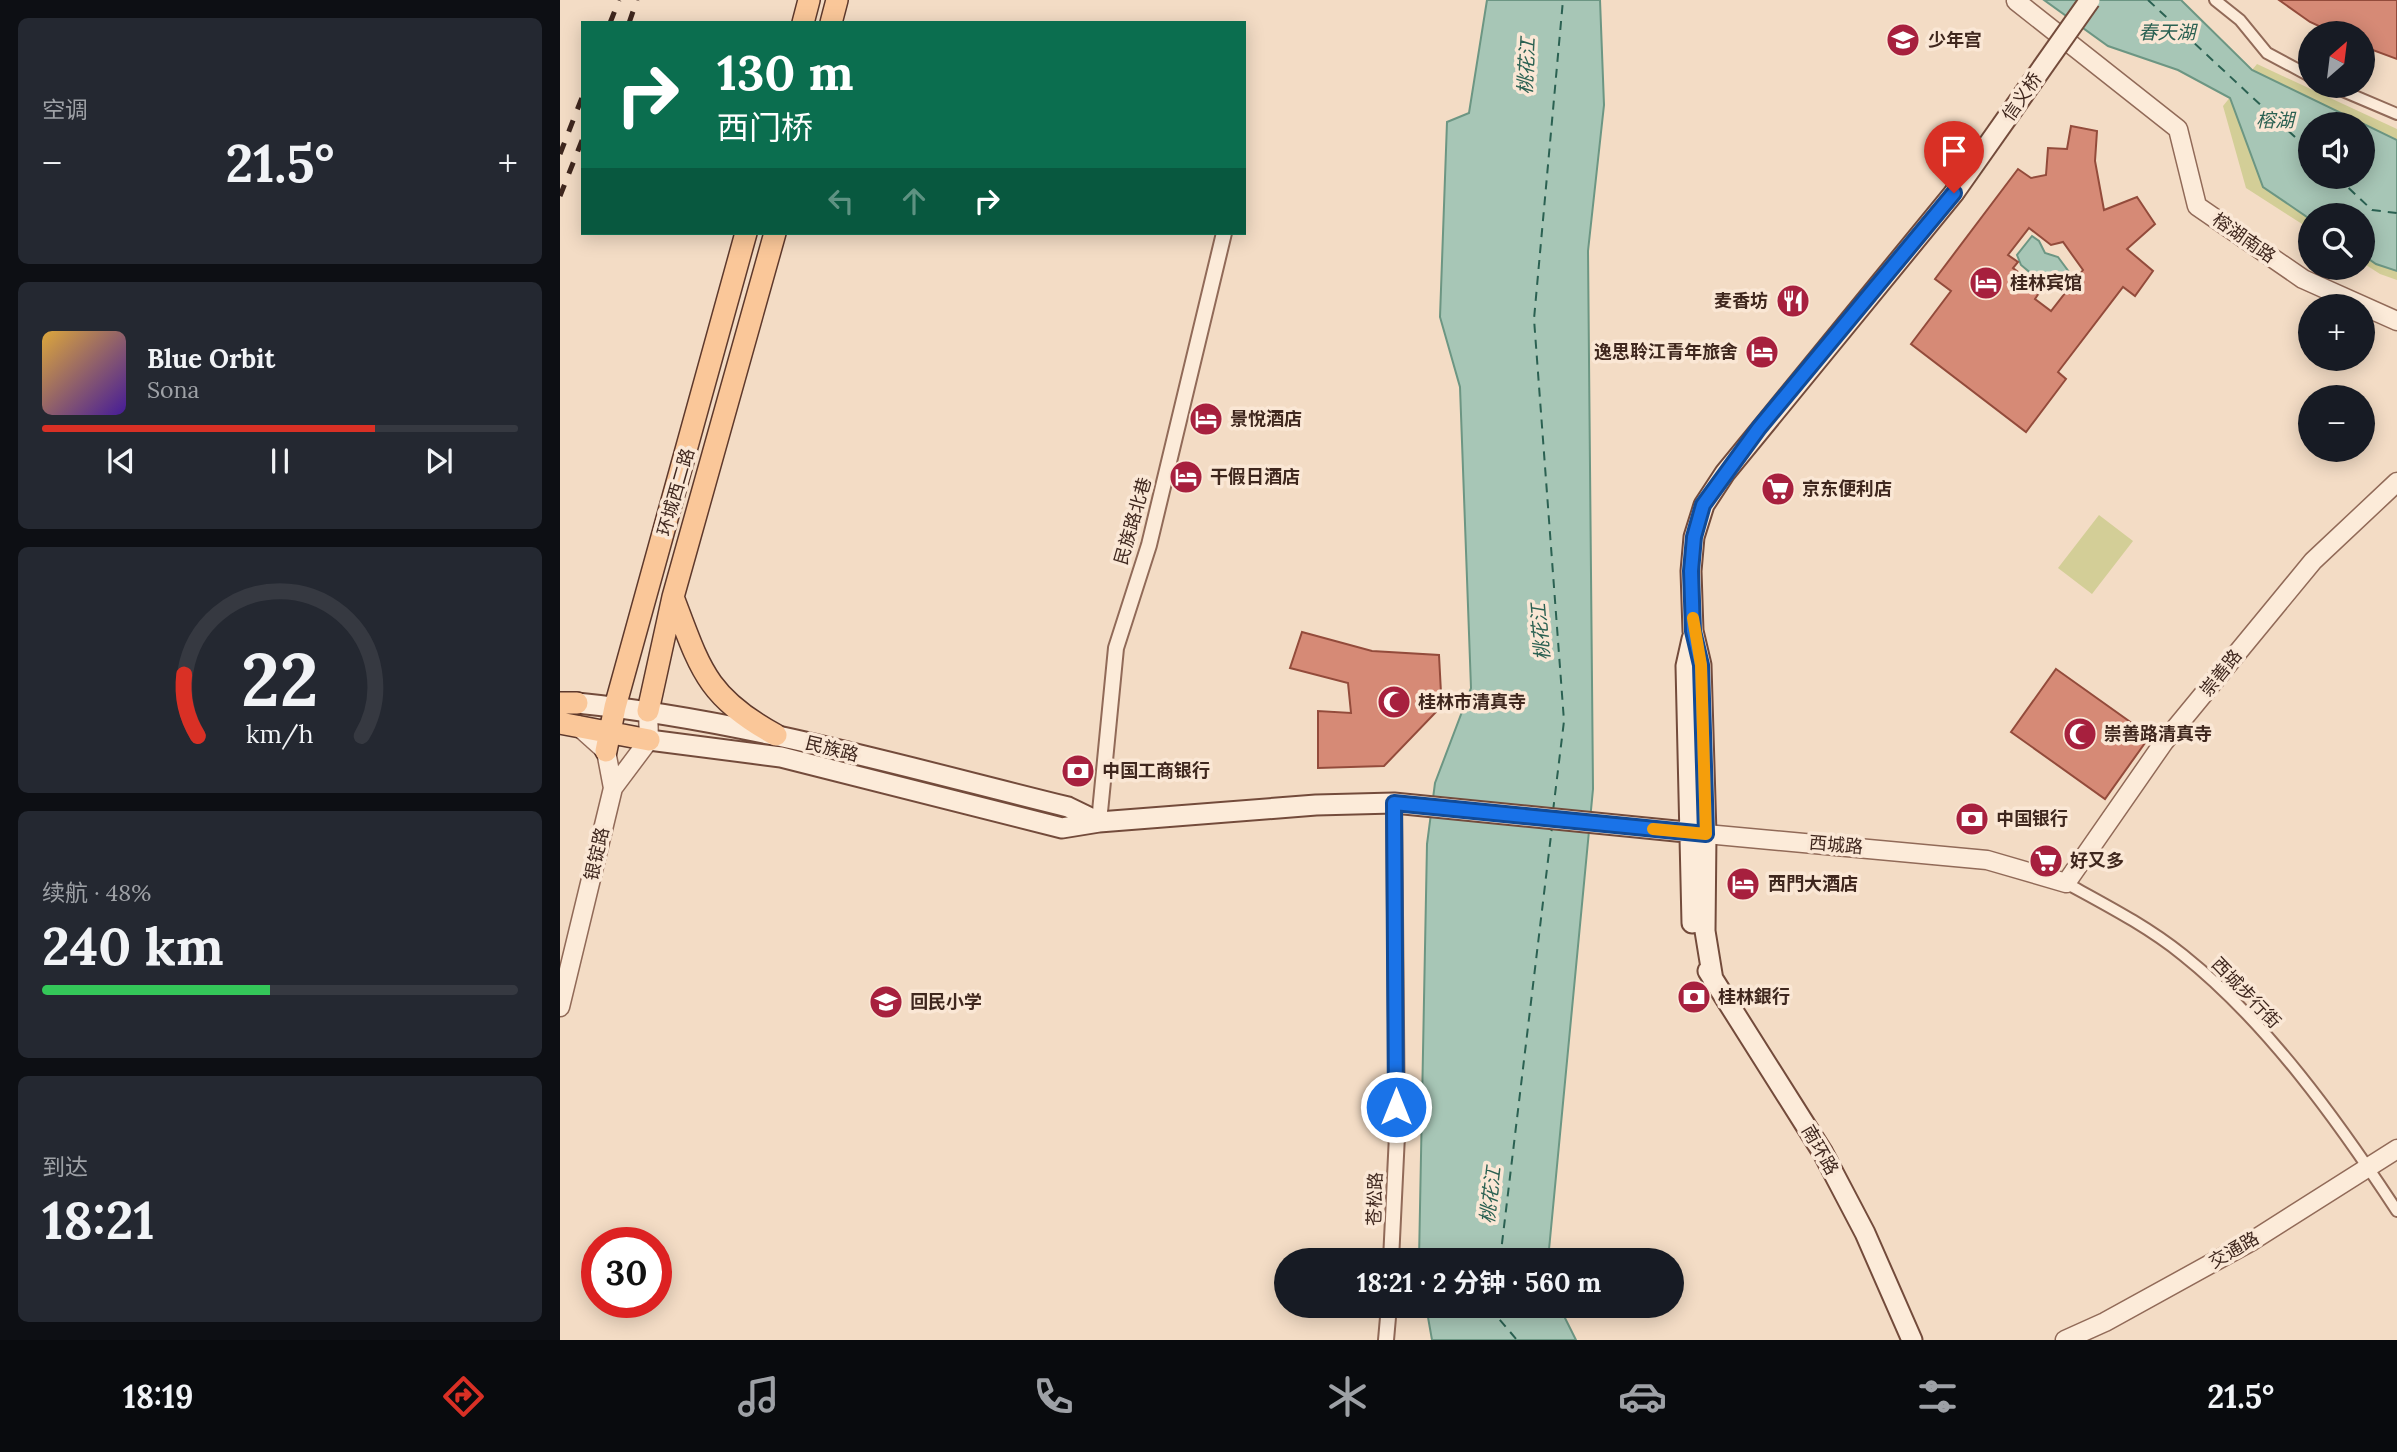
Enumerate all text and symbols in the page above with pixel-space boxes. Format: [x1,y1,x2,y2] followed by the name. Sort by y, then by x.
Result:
[2138,20,2198,44] water label: 春天湖
[1884,21,1922,59] school or university icon: 少年宫
[2298,21,2375,98] north arrow
[2298,21,2375,462] map controls
[1928,28,1982,51] place label: 少年宫
[1513,35,1540,95] water label: 桃花江
[717,41,853,103] text: 130 m
[602,49,693,140] icon: right
[1997,68,2046,125] street label: 信义桥
[42,95,88,124] text: 空调
[717,107,813,148] text: 西门桥
[2256,108,2297,132] water label: 榕湖
[2298,112,2375,189] button: sound
[1924,121,1984,193] pin
[226,130,334,196] text: 21.5°
[1935,132,1973,170] icon: arrive
[42,139,62,187] text: −
[498,139,518,187] text: +
[822,182,860,220] icon: left
[895,182,933,220] icon: ahead
[968,182,1006,220] icon: right
[2298,203,2375,280] button: search
[2208,208,2280,268] street label: 榕湖南路
[1967,264,2005,302] hotel icon: 桂林宾馆
[2010,271,2082,294] place label: 桂林宾馆
[1774,282,1812,320] restaurant icon: 麦香坊
[1714,289,1768,312] place label: 麦香坊
[2298,294,2375,371] button: +
[1743,333,1781,371] hotel icon: 逸思聆江青年旅舍
[1594,340,1738,363] place label: 逸思聆江青年旅舍
[147,342,275,375] text: Blue Orbit
[147,375,199,404] text: Sona
[2298,385,2375,462] button: −
[1187,400,1225,438] hotel icon: 景悅酒店
[1230,407,1302,430] place label: 景悅酒店
[102,442,140,480] icon: previous
[261,442,299,480] icon: pause
[420,442,458,480] icon: next
[652,445,699,538] street label: 环城西二路
[1167,458,1205,496] hotel icon: 干假日酒店
[1210,465,1300,488] place label: 干假日酒店
[1759,470,1797,508] supermarket icon: 京东便利店
[1109,474,1156,567] street label: 民族路北巷
[1802,477,1892,500] place label: 京东便利店
[1525,601,1554,661] water label: 桃花江
[241,633,319,726] text: 22
[2195,644,2247,701] street label: 崇善路
[1375,683,1413,721] mosque icon: 桂林市清真寺
[1418,690,1526,713] place label: 桂林市清真寺
[2061,715,2099,753] mosque icon: 崇善路清真寺
[246,718,314,750] text: km/h
[2104,722,2212,745] place label: 崇善路清真寺
[803,731,861,766] street label: 民族路
[1059,752,1097,790] bank icon: 中国工商银行
[1102,759,1210,782] place label: 中国工商银行
[1953,800,1991,838] bank icon: 中国银行
[1996,807,2068,830] place label: 中国银行
[579,825,614,883] street label: 银锭路
[1808,831,1864,858] street label: 西城路
[2027,842,2065,880] supermarket icon: 好又多
[2070,849,2124,872] place label: 好又多
[1724,865,1762,903] hotel icon: 西門大酒店
[1768,872,1858,895] place label: 西門大酒店
[42,878,151,907] text: 续航 · 48%
[42,913,224,979] text: 240 km
[2207,952,2286,1033] street label: 西城步行街
[1675,978,1713,1016] bank icon: 桂林銀行
[867,983,905,1021] school or university icon: 回民小学
[1718,985,1790,1008] place label: 桂林銀行
[910,990,982,1013] place label: 回民小学
[1359,1070,1433,1144] position arrow
[1797,1121,1844,1179] street label: 南环路
[42,1152,88,1181] text: 到达
[1475,1163,1506,1225] water label: 桃花江
[1362,1172,1387,1226] street label: 苍松路
[42,1187,155,1253] text: 18:21
[2205,1226,2263,1273] street label: 交通路
[581,1227,672,1318] speed limit sign: 30
[1357,1266,1601,1299] text: 18:21 · 2 分钟 · 560 m
[439,1372,488,1421] icon: directions
[734,1372,783,1421] icon: music
[1029,1372,1078,1421] icon: phone
[1323,1372,1372,1421] icon: climate
[1618,1372,1667,1421] icon: car
[1913,1372,1962,1421] icon: filters
[123,1376,194,1417] text: 18:19
[2207,1376,2274,1417] text: 21.5°

